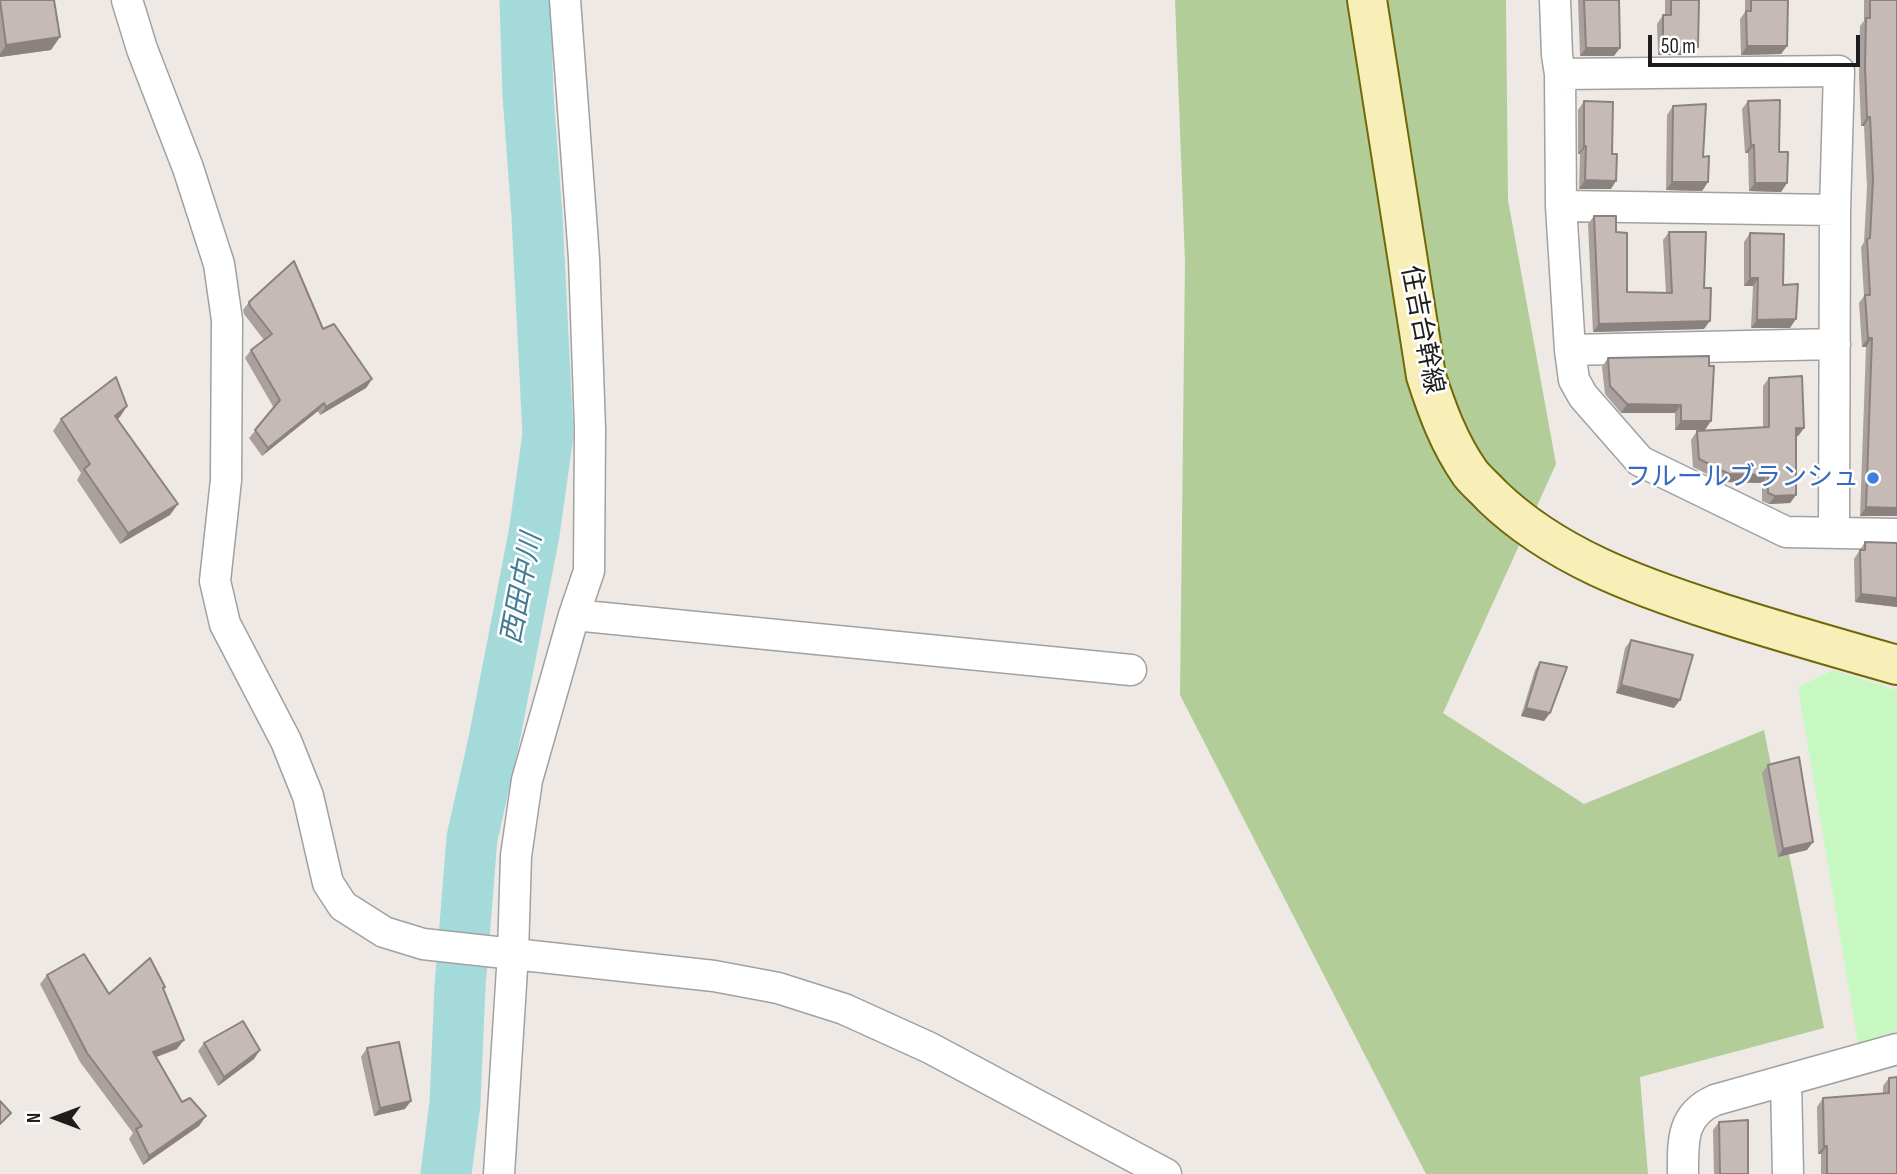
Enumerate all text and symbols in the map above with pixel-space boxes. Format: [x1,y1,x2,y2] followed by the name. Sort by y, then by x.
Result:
[1652,21,1864,65] scale bar
[1661,34,1696,59] text: 50 m
[1393,263,1449,397] street label: 住吉台幹線
[1625,462,1859,494] place label: フルールブランシュ
[1865,470,1881,486] marker: フルールブランシュ
[496,531,550,647] water label: 西田中川
[21,1083,91,1153] north arrow
[23,1113,46,1123] text: N

